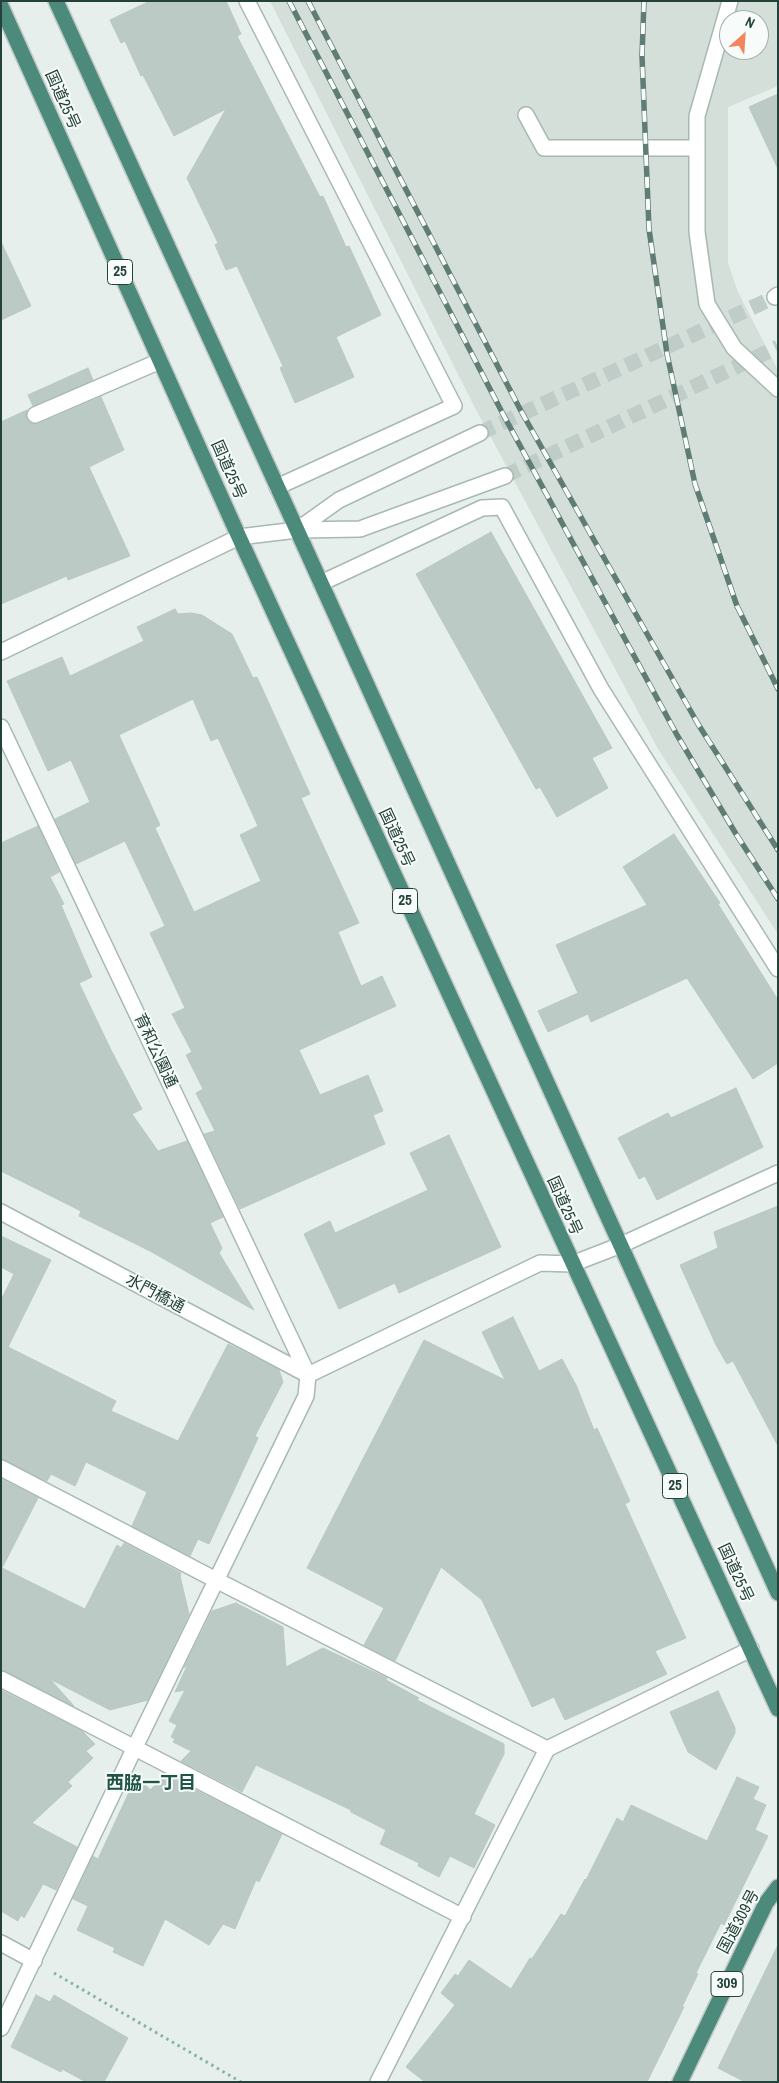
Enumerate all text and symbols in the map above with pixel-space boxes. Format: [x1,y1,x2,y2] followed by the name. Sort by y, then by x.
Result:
[719,10,769,60] north arrow
[742,13,758,32] text: N
[41,68,83,132] street label: 国道25号
[108,260,132,284] road number: 25
[207,438,249,502] street label: 国道25号
[374,806,418,870] street label: 国道25号
[392,888,418,914] road number: 25
[129,1011,181,1091] street label: 育和公園通
[543,1174,585,1238] street label: 国道25号
[122,1271,188,1317] street label: 水門橋通
[662,1474,688,1498] road number: 25
[713,1541,757,1605] street label: 国道25号
[106,1773,196,1795] district label: 西脇一丁目
[714,1887,764,1957] street label: 国道309号
[711,1972,743,1996] road number: 309

